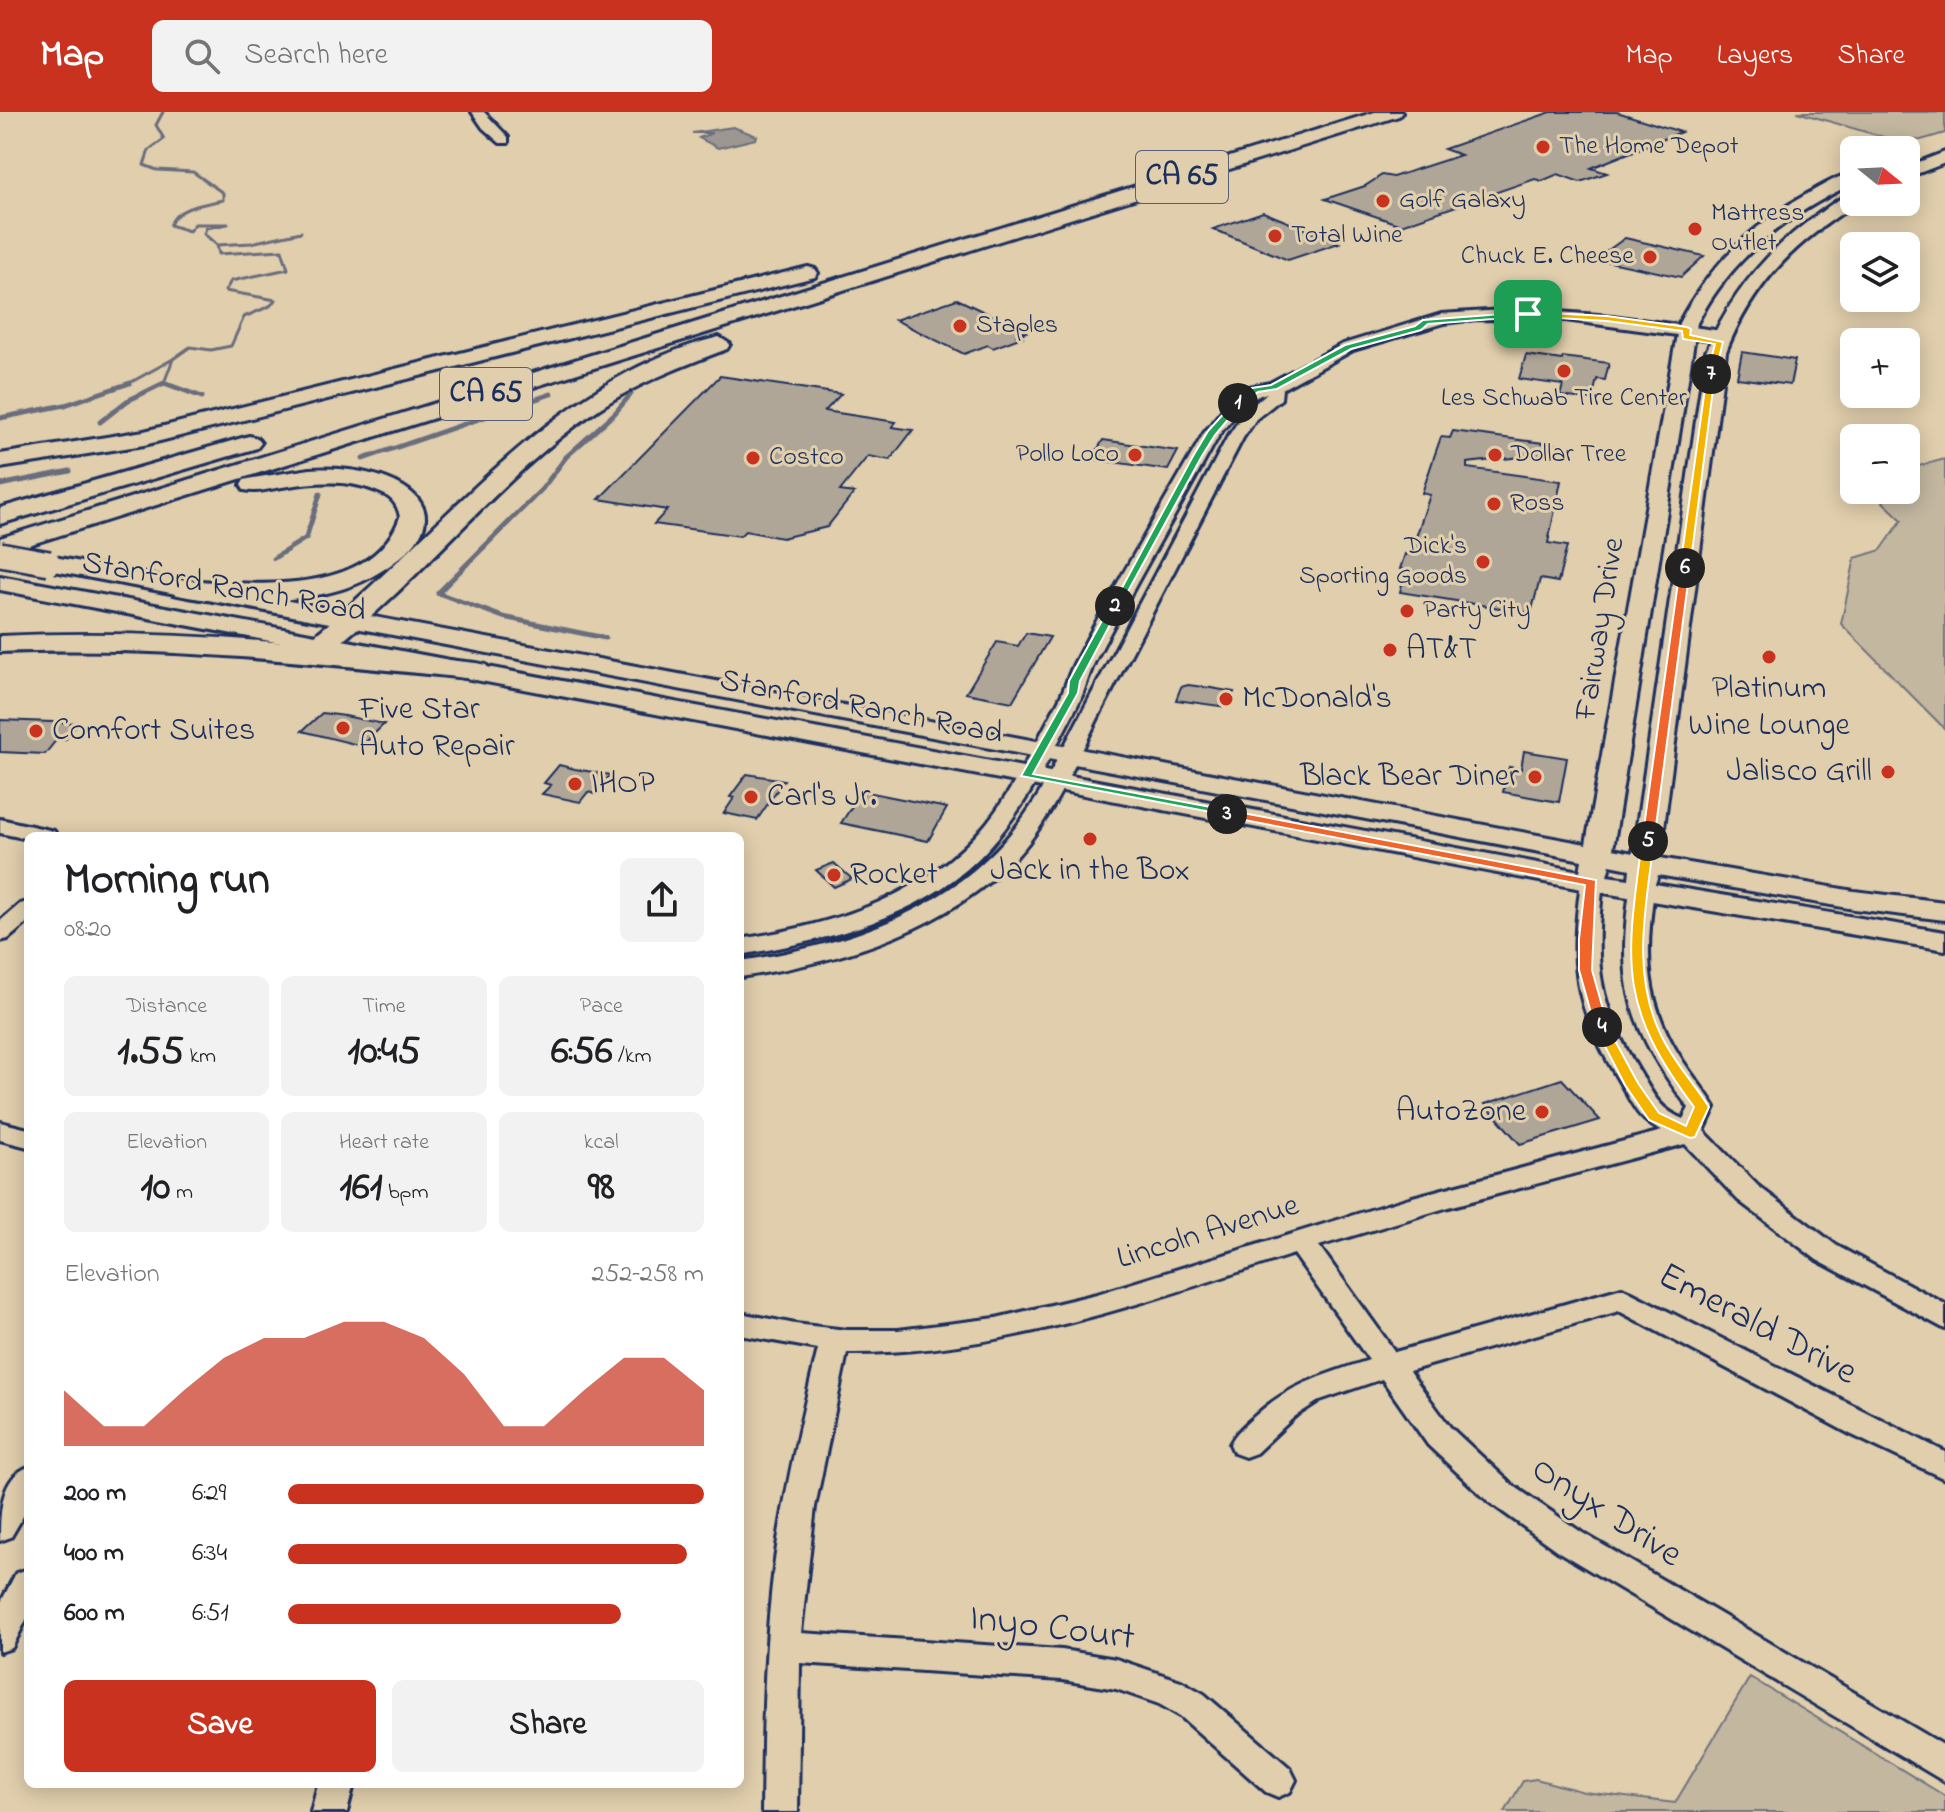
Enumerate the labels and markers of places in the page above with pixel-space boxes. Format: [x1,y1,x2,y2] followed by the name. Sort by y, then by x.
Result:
[1559,128,1739,166] place label: The Home Depot
[1534,138,1552,156] marker: The Home Depot
[1399,182,1526,220] place label: Golf Galaxy
[1374,192,1392,210] marker: Golf Galaxy
[1711,195,1804,263] place label: Mattress Outlet
[1291,217,1403,255] place label: Total Wine
[1686,220,1704,238] marker: Mattress Outlet
[1266,227,1284,245] marker: Total Wine
[1461,238,1634,276] place label: Chuck E. Cheese
[1641,248,1659,266] marker: Chuck E. Cheese
[1494,280,1562,348] pin
[976,307,1058,345] place label: Staples
[951,317,969,335] marker: Staples
[1691,354,1731,394] pin: 7
[1555,362,1573,380] marker: Les Schwab Tire Center
[1441,380,1688,418] place label: Les Schwab Tire Center
[1218,383,1258,423] pin: 1
[1016,436,1119,474] place label: Pollo Loco
[1510,436,1627,474] place label: Dollar Tree
[769,439,844,477] place label: Costco
[1126,446,1144,464] marker: Pollo Loco
[1486,446,1504,464] marker: Dollar Tree
[744,449,762,467] marker: Costco
[1510,485,1564,523] place label: Ross
[1485,495,1503,513] marker: Ross
[1299,528,1467,596] place label: Dick's Sporting Goods
[1665,548,1705,588] pin: 6
[1474,553,1492,571] marker: Dick's Sporting Goods
[1095,586,1135,626] pin: 2
[1423,592,1530,630] place label: Party City
[1398,602,1416,620] marker: Party City
[1406,627,1477,674] place label: AT&T
[1381,641,1399,659] marker: AT&T
[1760,648,1778,666] marker: Platinum Wine Lounge
[1688,666,1850,750] place label: Platinum Wine Lounge
[1242,676,1392,723] place label: McDonald's
[358,687,515,771] place label: Five Star Auto Repair
[1217,690,1235,708] marker: McDonald's
[52,708,255,755] place label: Comfort Suites
[334,719,352,737] marker: Five Star Auto Repair
[27,722,45,740] marker: Comfort Suites
[1726,749,1872,796] place label: Jalisco Grill
[1299,754,1519,801] place label: Black Bear Diner
[591,761,655,808] place label: IHOP
[1879,763,1897,781] marker: Jalisco Grill
[1526,768,1544,786] marker: Black Bear Diner
[767,774,877,821] place label: Carl's Jr.
[566,775,584,793] marker: IHOP
[742,788,760,806] marker: Carl's Jr.
[1207,794,1247,834] pin: 3
[1628,821,1668,861] pin: 5
[1081,830,1099,848] marker: Jack in the Box
[990,848,1190,895] place label: Jack in the Box
[850,852,938,899] place label: Rocket
[825,866,843,884] marker: Rocket
[1582,1007,1622,1047] pin: 4
[1396,1089,1527,1136] place label: AutoZone
[1533,1103,1551,1121] marker: AutoZone

